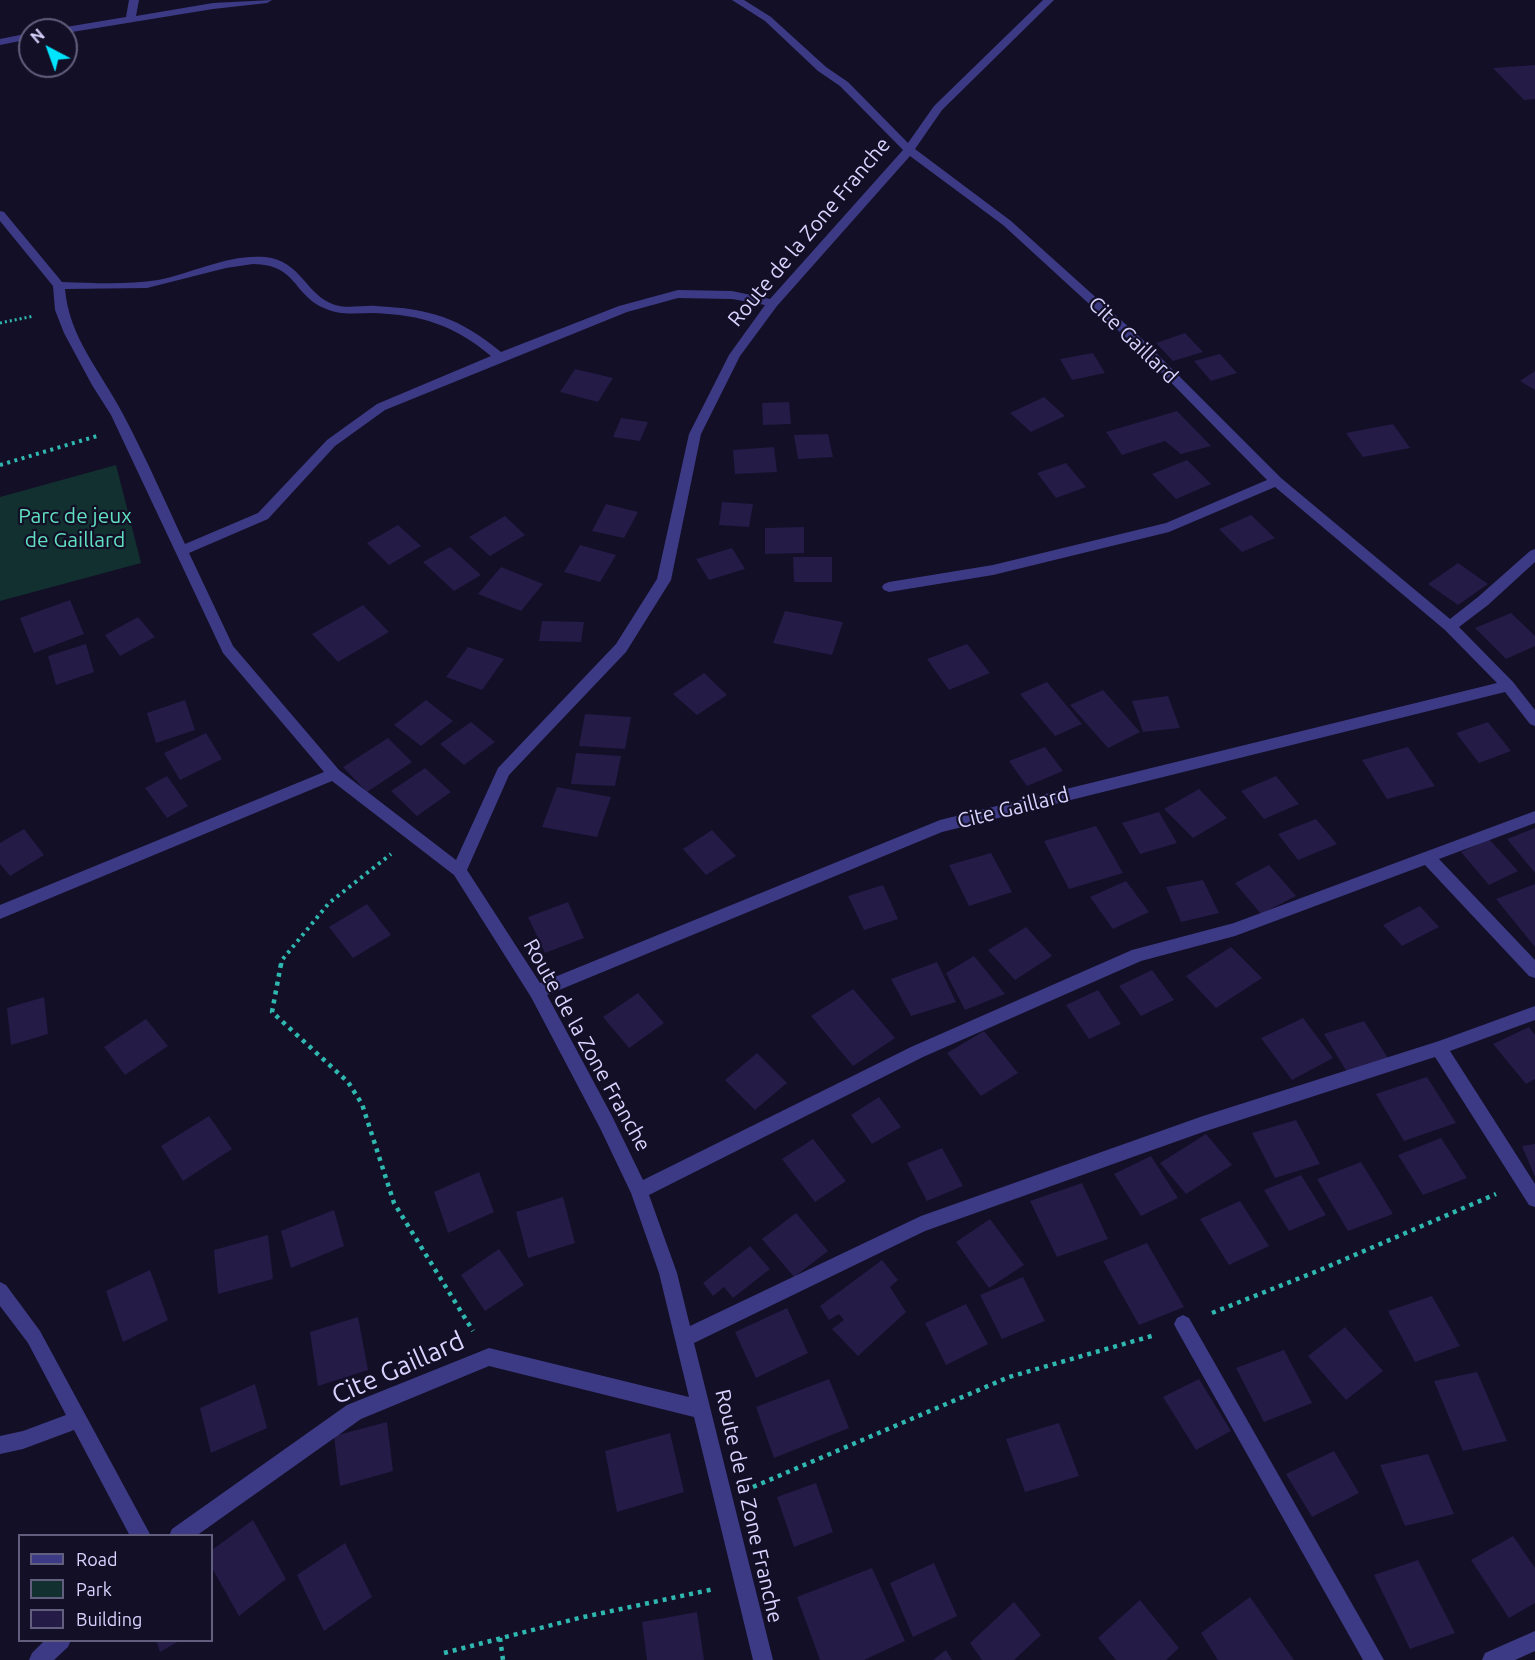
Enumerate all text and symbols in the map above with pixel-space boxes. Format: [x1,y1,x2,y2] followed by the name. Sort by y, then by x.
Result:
[18,18,78,78] north arrow
[27,25,48,47] text: N
[723,132,895,332] street label: Route de la Zone Franche
[1083,291,1183,389] street label: Cite Gaillard
[18,503,132,553] park label: Parc de jeux de Gaillard
[954,782,1072,834] street label: Cite Gaillard
[518,934,656,1156] street label: Route de la Zone Franche
[327,1325,469,1411] street label: Cite Gaillard
[710,1387,788,1625] street label: Route de la Zone Franche
[18,1534,213,1642] legend
[76,1549,118,1569] text: Road
[76,1579,112,1599] text: Park
[76,1609,142,1629] text: Building

